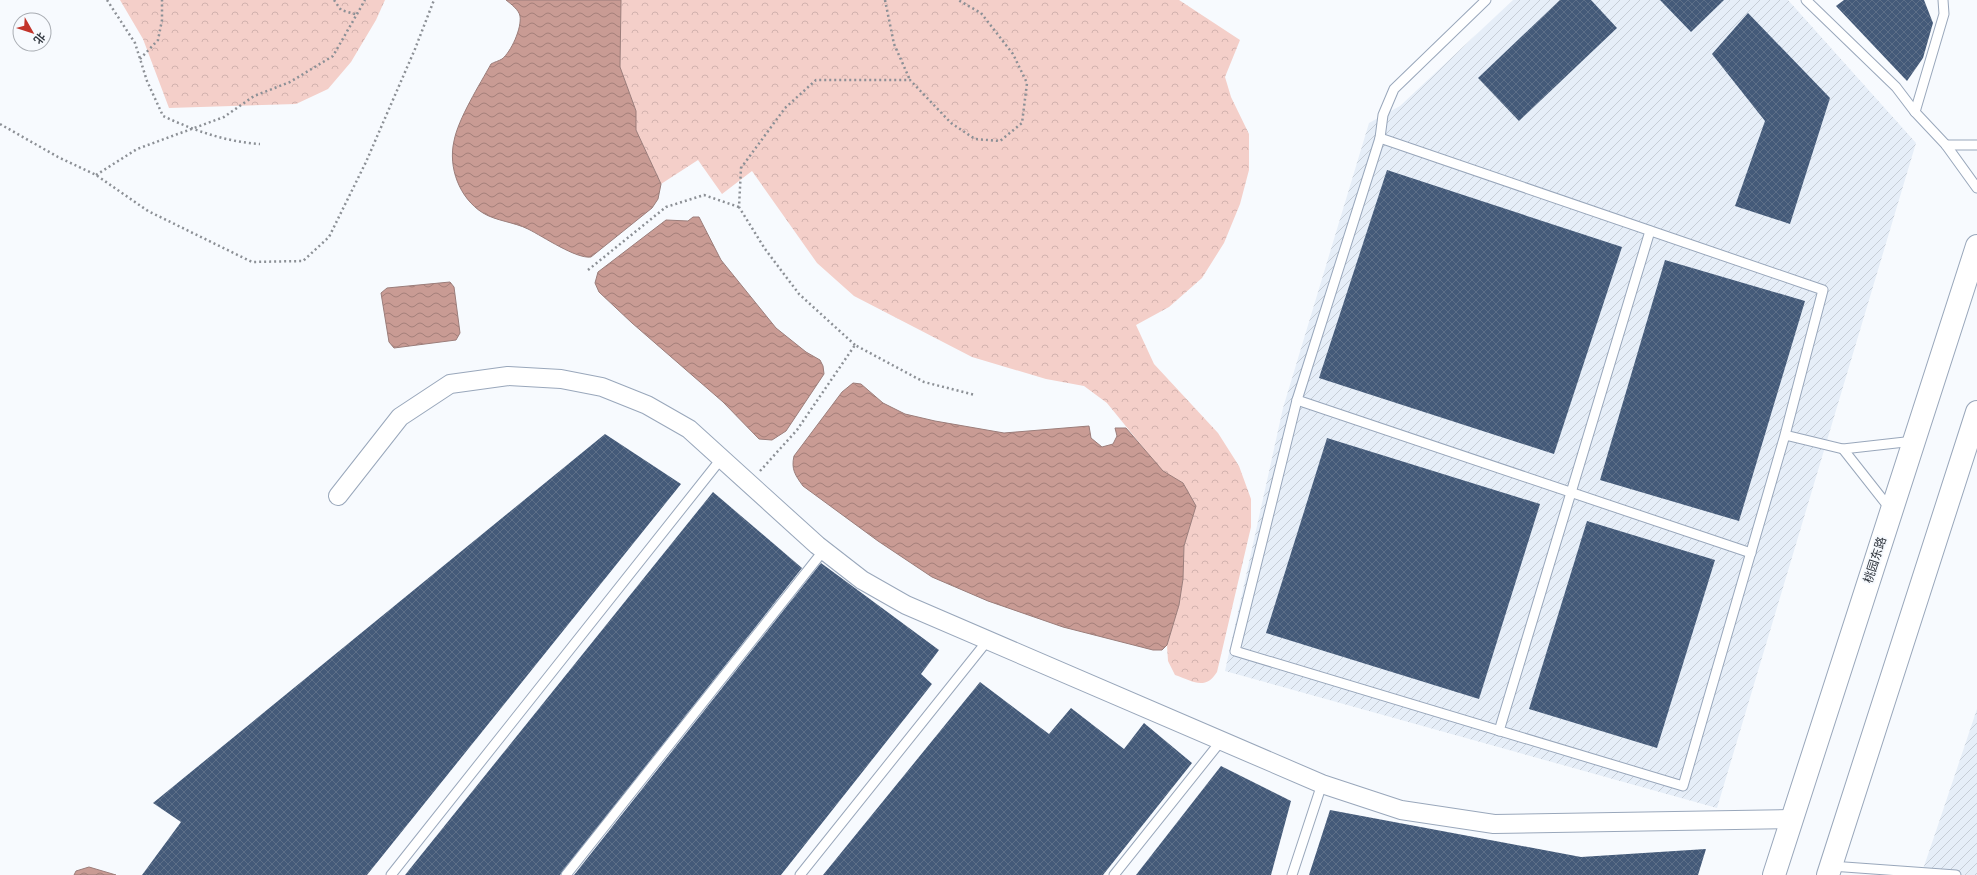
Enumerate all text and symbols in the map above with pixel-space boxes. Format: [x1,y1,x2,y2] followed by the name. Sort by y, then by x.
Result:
[12,12,52,52] north arrow
[30,29,49,48] text: 北
[1858,534,1891,586] street label: 桃园东路

